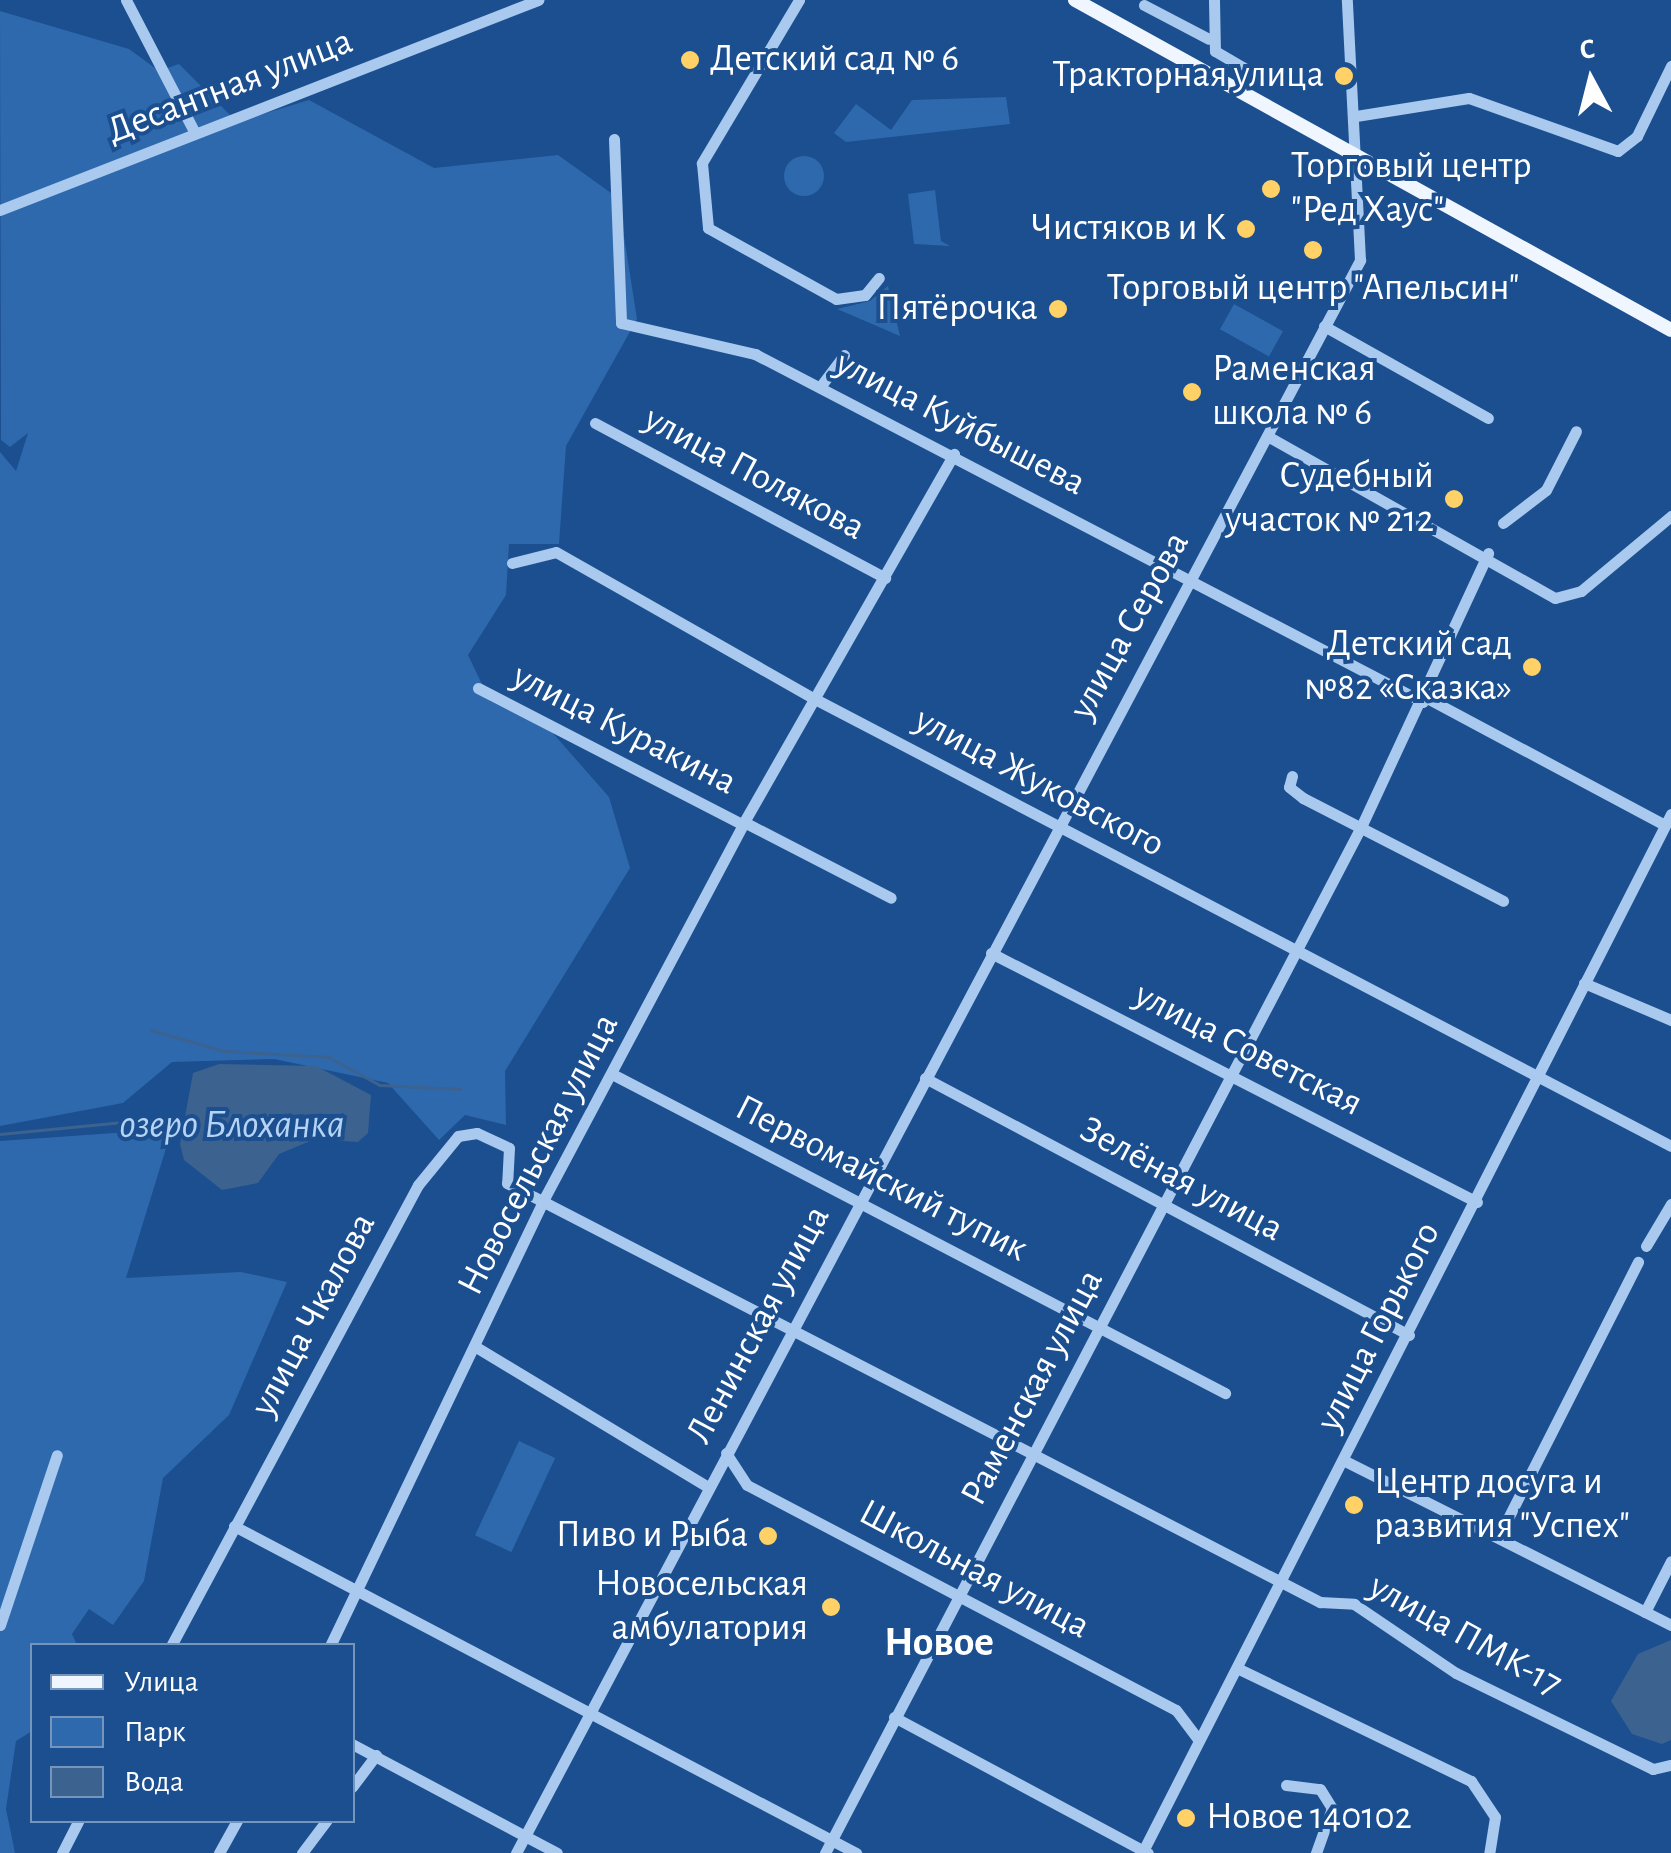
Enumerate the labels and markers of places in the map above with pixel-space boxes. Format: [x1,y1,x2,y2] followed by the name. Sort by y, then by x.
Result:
[710,37,959,83] place label: Детский сад № 6
[679,49,701,71] marker: Детский сад № 6
[1052,53,1324,99] place label: Тракторная улица
[1333,65,1355,87] marker: Тракторная улица
[1291,144,1532,233] place label: Торговый центр "Ред Хаус"
[1260,178,1282,200] marker: Торговый центр "Ред Хаус"
[1031,206,1226,252] place label: Чистяков и К
[1235,218,1257,240] marker: Чистяков и К
[1302,239,1324,261] marker: Торговый центр "Апельсин"
[1107,266,1519,312] place label: Торговый центр "Апельсин"
[876,286,1038,332] place label: Пятёрочка
[1047,298,1069,320] marker: Пятёрочка
[1212,347,1376,436] place label: Раменская школа № 6
[1181,381,1203,403] marker: Раменская школа № 6
[1225,454,1434,544] place label: Судебный участок № 212
[1443,488,1465,510] marker: Судебный участок № 212
[1304,622,1512,712] place label: Детский сад №82 «Сказка»
[1521,656,1543,678] marker: Детский сад №82 «Сказка»
[1374,1460,1630,1550] place label: Центр досуга и развития "Успех"
[1343,1494,1365,1516] marker: Центр досуга и развития "Успех"
[556,1513,748,1559] place label: Пиво и Рыба
[757,1525,779,1547] marker: Пиво и Рыба
[595,1562,808,1652] place label: Новосельская амбулатория
[818,1594,844,1620] marker: Новосельская амбулатория
[1206,1795,1412,1841] place label: Новое 140102
[1175,1807,1197,1829] marker: Новое 140102

